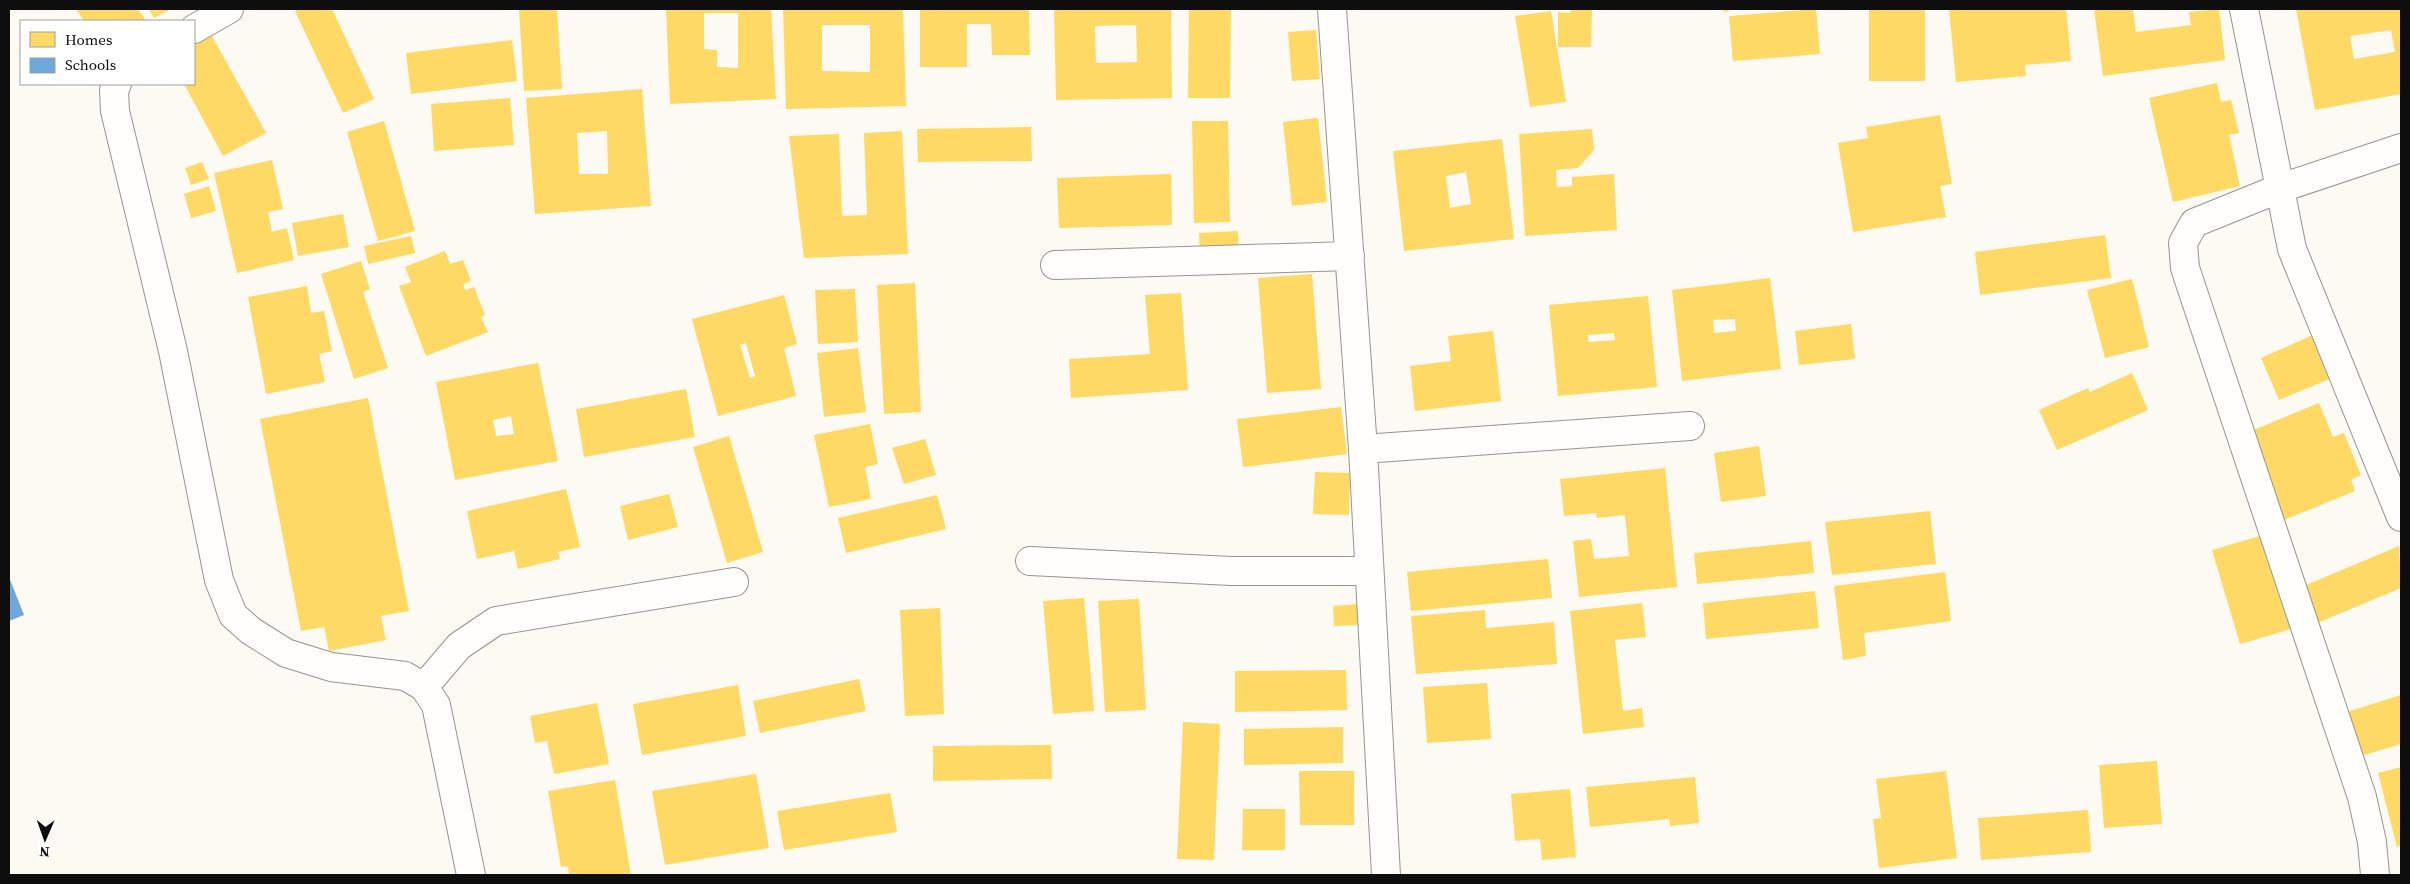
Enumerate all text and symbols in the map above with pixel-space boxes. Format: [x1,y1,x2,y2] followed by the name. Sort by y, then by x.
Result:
[20,20,195,85] legend
[65,29,112,50] text: Homes
[65,54,116,75] text: Schools
[20,814,70,864] north arrow
[39,842,50,862] text: N

